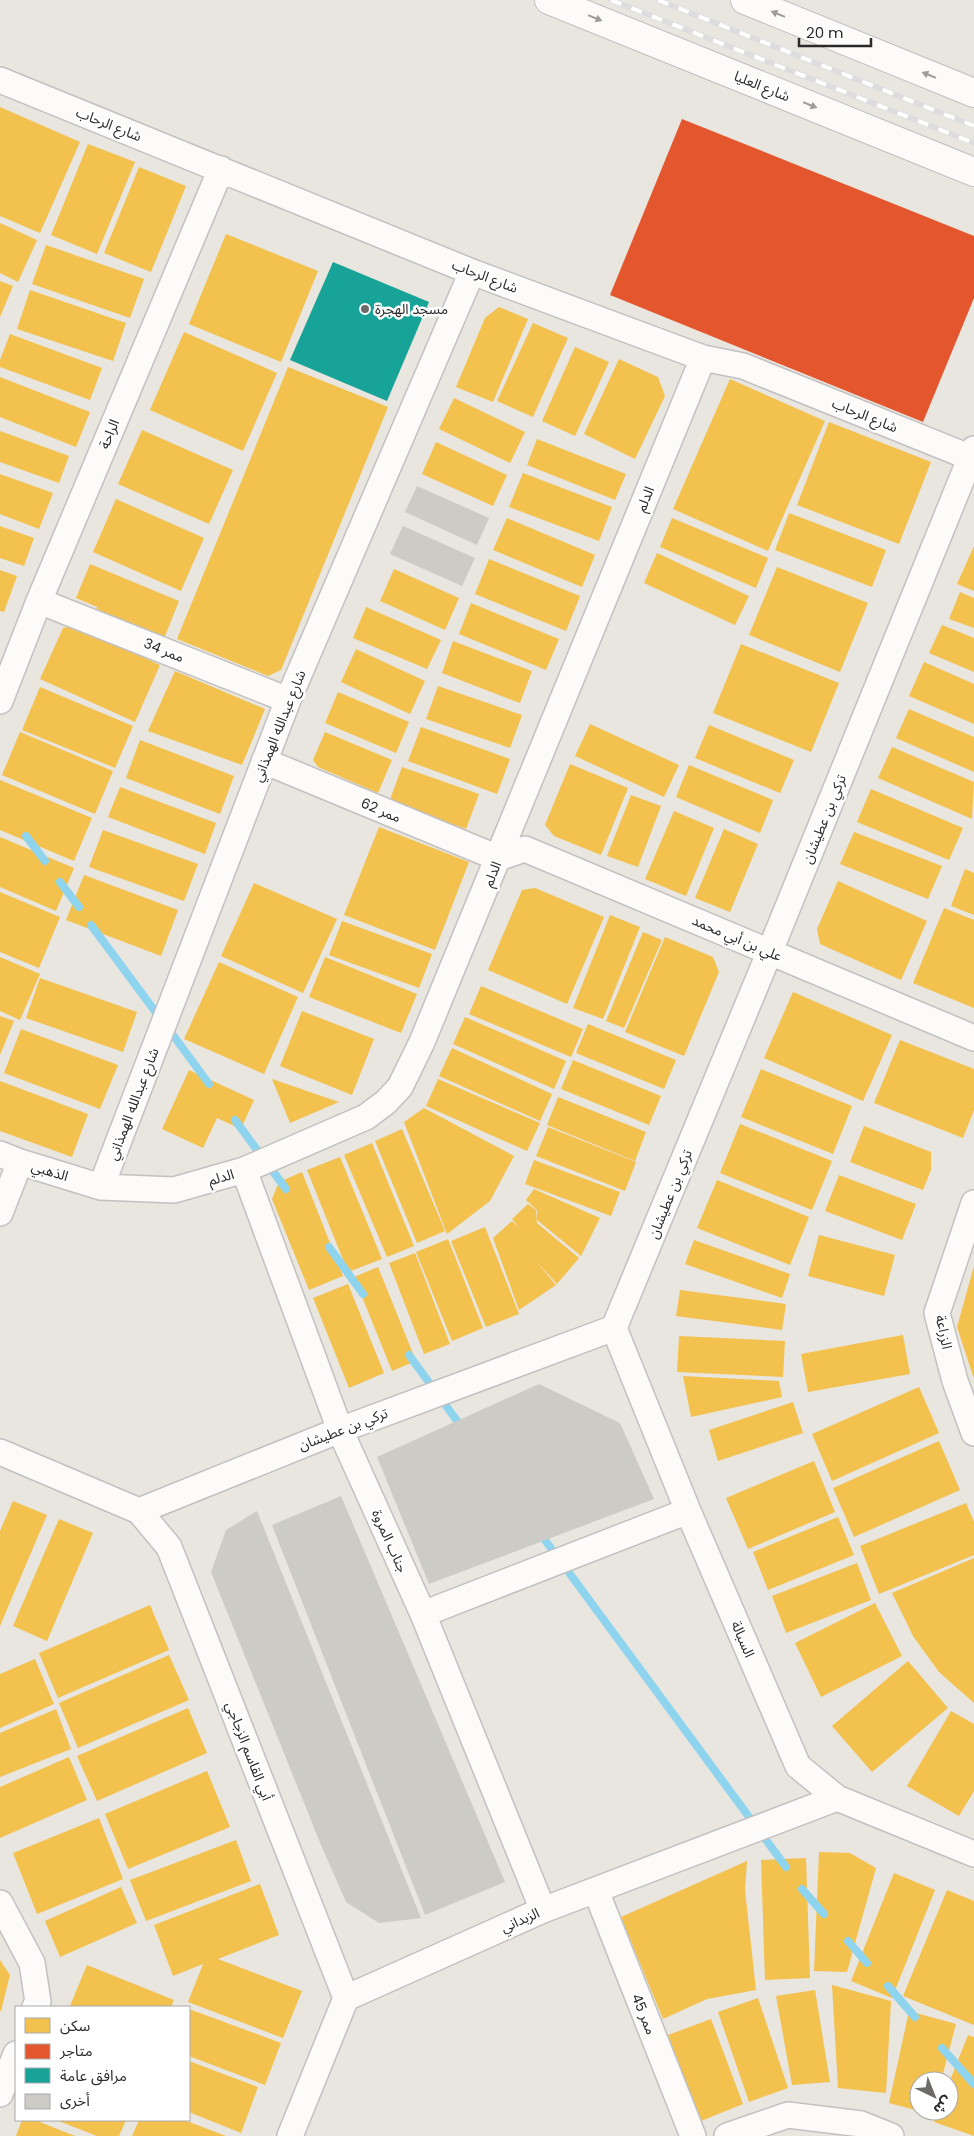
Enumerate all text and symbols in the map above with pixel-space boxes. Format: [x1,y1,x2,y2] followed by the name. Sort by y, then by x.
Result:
[771,9,785,17] one-way arrow
[587,15,602,23] one-way arrow
[799,15,872,47] scale bar
[806,22,844,43] text: 20 m
[731,66,793,107] street label: شارع العليا
[922,70,936,78] one-way arrow
[73,102,145,147] street label: شارع الرحاب
[803,102,817,110] one-way arrow
[449,254,521,299] street label: شارع الرحاب
[375,299,448,319] place label: مسجد الهجرة
[359,303,371,315] marker: مسجد الهجرة
[829,393,901,438] street label: شارع الرحاب
[94,416,124,452] street label: الراحة
[631,483,660,515] street label: الدلم
[141,633,187,667] street label: ممر 34
[247,667,312,785] street label: شارع عبدالله الهمذاني
[797,771,852,867] street label: تركي بن عطيشان
[358,793,404,827] street label: ممر 62
[478,858,507,890] street label: الدلم
[688,910,785,967] street label: علي بن أبي محمد
[102,1045,165,1164] street label: شارع عبدالله الهمذاني
[643,1146,698,1242] street label: تركي بن عطيشان
[29,1156,71,1187] street label: الذهبي
[206,1164,236,1191] street label: الدلم
[931,1313,957,1351] street label: الزراعة
[295,1403,391,1456] street label: تركي بن عطيشان
[367,1506,413,1576] street label: جناب المروة
[726,1618,760,1660] street label: السبالة
[220,1699,277,1804] street label: أبي القاسم الزجاجي
[497,1903,543,1939] street label: الزبداني
[627,1991,661,2037] street label: ممر 45
[15,2006,190,2121] legend
[60,2015,91,2036] text: سكن
[59,2040,93,2061] text: متاجر
[60,2065,127,2086] text: مرافق عامة
[909,2071,959,2121] north arrow
[60,2090,90,2111] text: أخرى
[929,2092,957,2119] text: ش

